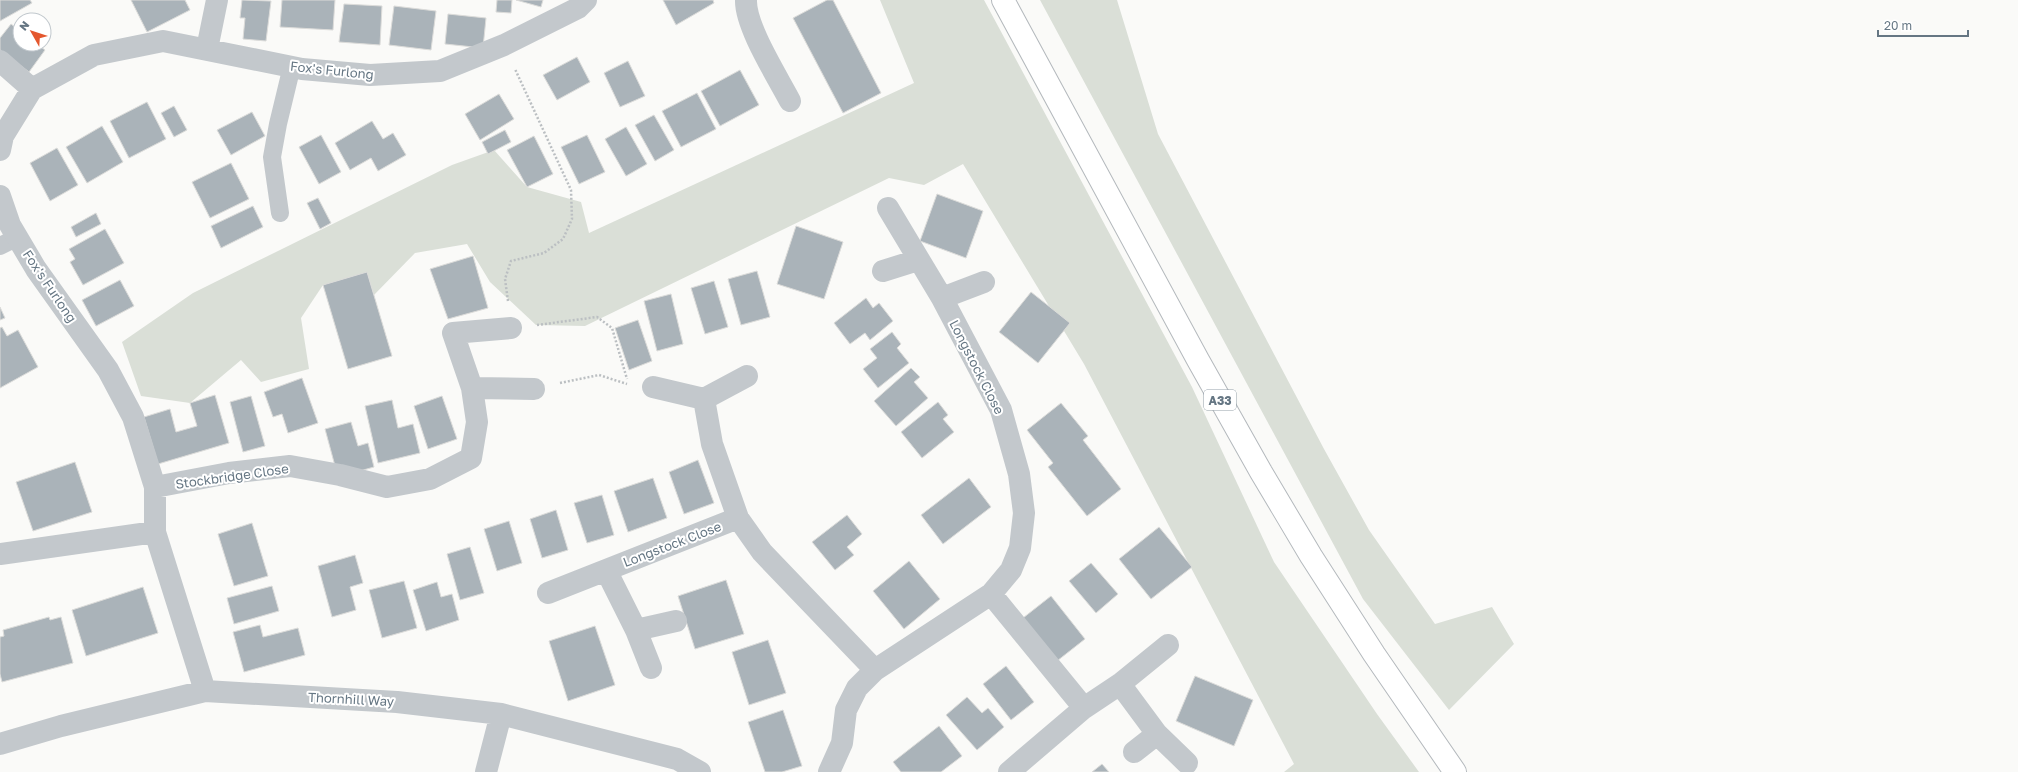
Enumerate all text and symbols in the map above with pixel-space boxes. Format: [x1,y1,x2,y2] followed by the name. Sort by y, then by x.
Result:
[12,12,52,52] north arrow
[1878,12,1968,38] scale bar
[16,18,32,33] text: N
[1884,18,1912,33] text: 20 m
[289,58,375,82] street label: Fox's Furlong
[20,247,80,325] street label: Fox's Furlong
[946,317,1008,417] street label: Longstock Close
[1204,390,1236,410] road number: A33
[174,460,290,492] street label: Stockbridge Close
[621,518,723,570] street label: Longstock Close
[307,689,395,709] street label: Thornhill Way

